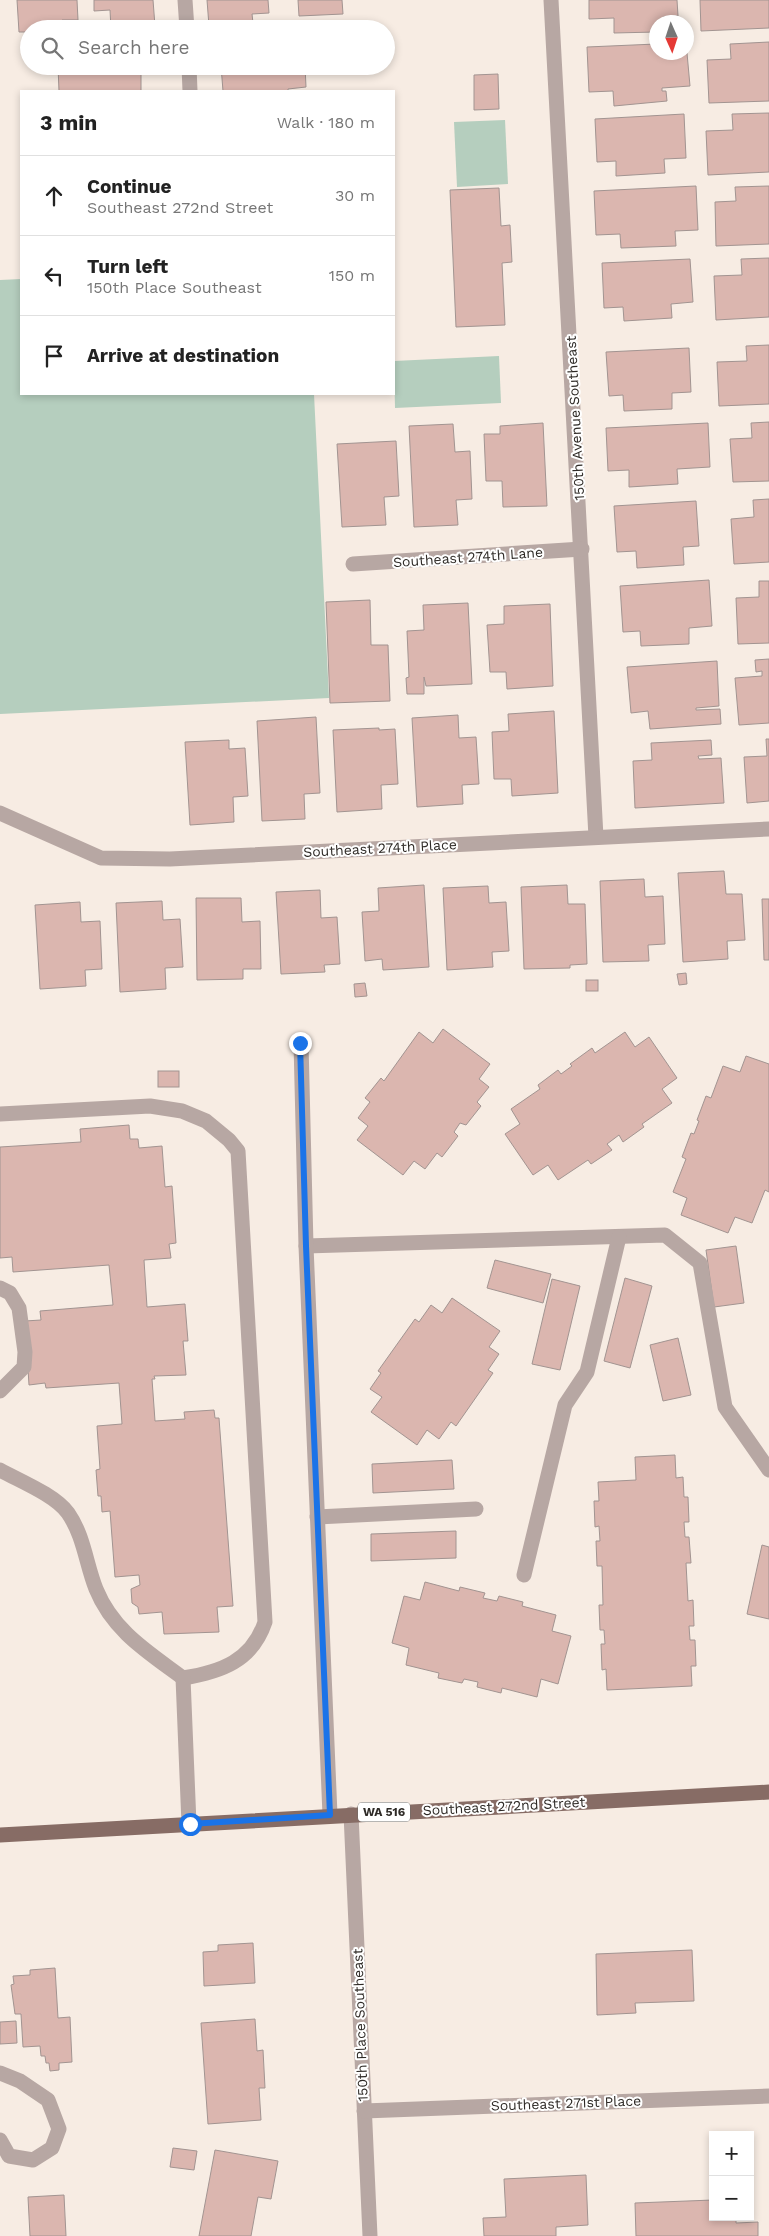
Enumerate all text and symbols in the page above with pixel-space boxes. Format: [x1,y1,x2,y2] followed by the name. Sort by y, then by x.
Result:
[649,15,694,60] north arrow
[20,20,395,75] search box
[38,34,66,62] icon: search
[78,36,189,59] text: Search here
[40,110,97,135] text: 3 min
[277,113,375,132] text: Walk · 180 m
[87,175,171,198] text: Continue
[40,182,68,210] icon: ahead
[335,186,375,205] text: 30 m
[87,198,273,217] text: Southeast 272nd Street
[87,255,168,278] text: Turn left
[40,262,68,290] icon: left
[329,266,375,285] text: 150 m
[87,278,262,297] text: 150th Place Southeast
[563,335,587,501] street label: 150th Avenue Southeast
[40,342,68,370] icon: arrive
[87,344,279,367] text: Arrive at destination
[392,544,544,570] street label: Southeast 274th Lane
[303,836,457,860] street label: Southeast 274th Place
[289,1032,312,1055] route end
[422,1794,586,1818] street label: Southeast 272nd Street
[358,1802,410,1821] road number: WA 516
[179,1813,202,1836] route start
[349,1948,371,2102] street label: 150th Place Southeast
[491,2092,641,2114] street label: Southeast 271st Place
[709,2131,754,2221] map controls
[709,2131,754,2176] button: +
[709,2176,754,2221] button: −

